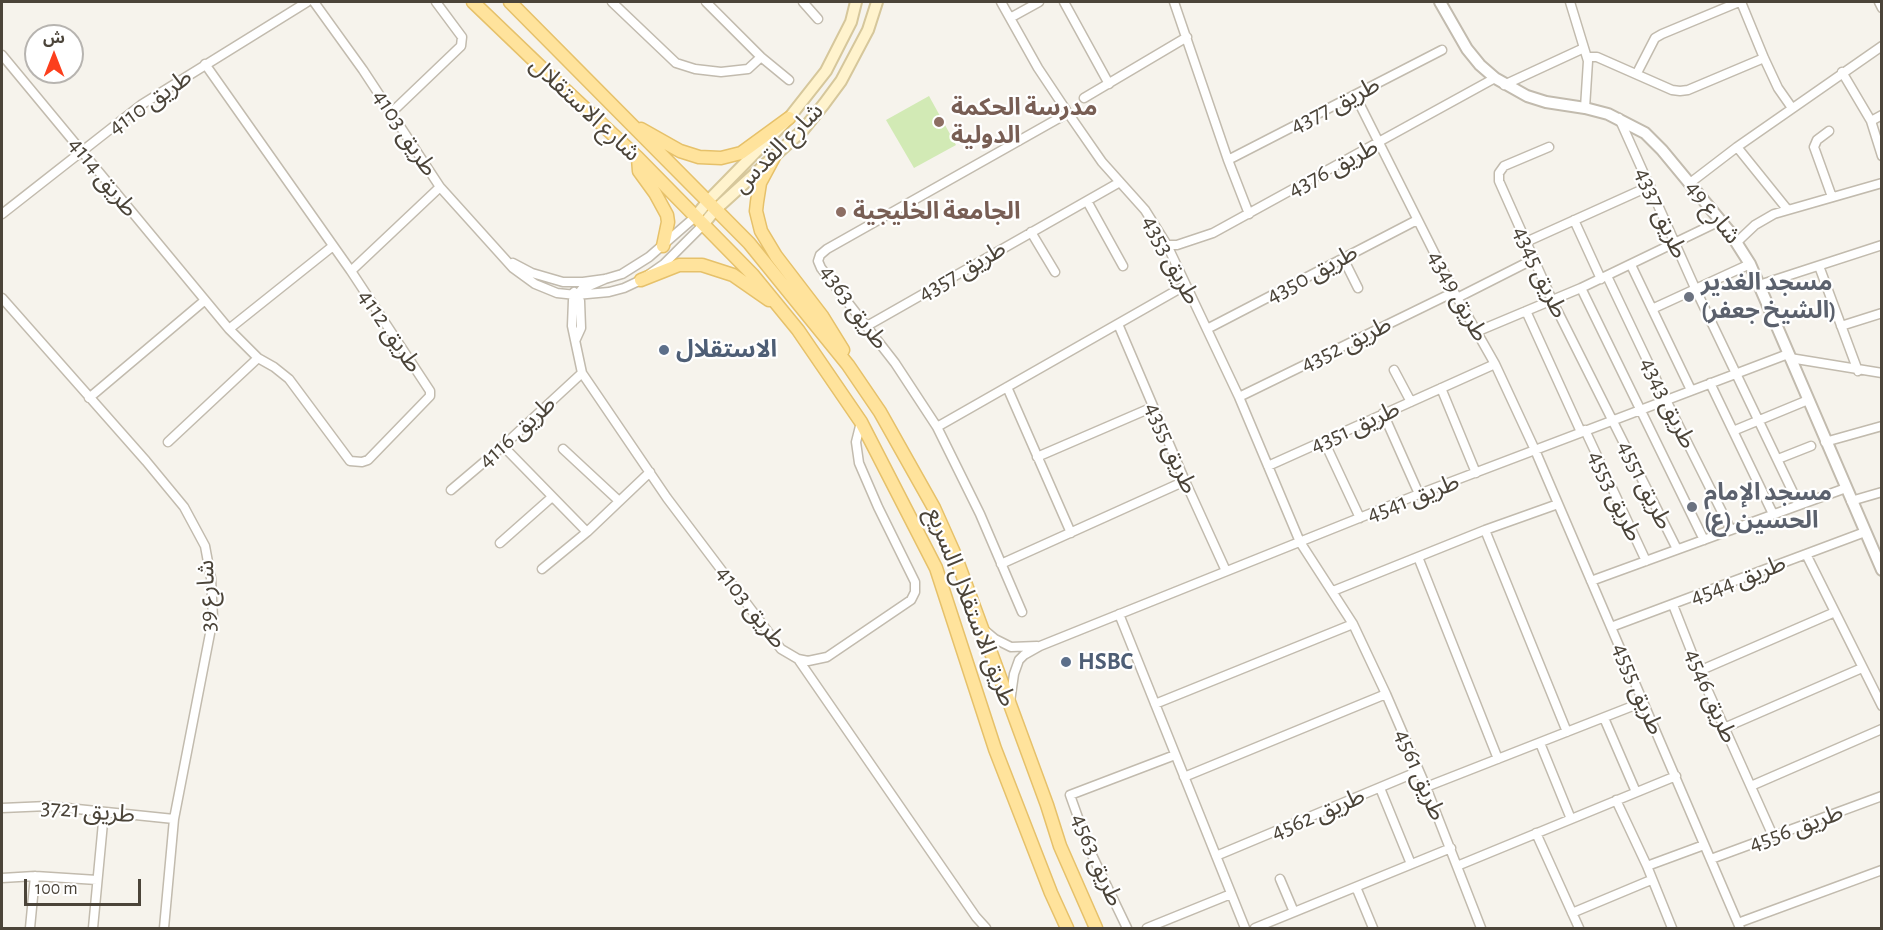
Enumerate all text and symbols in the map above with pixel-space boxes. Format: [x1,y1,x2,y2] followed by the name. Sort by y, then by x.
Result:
[24,24,84,84] north arrow
[43,30,65,46] text: ش
[524,50,646,168] street label: شارع الاستقلال
[102,63,198,141] street label: طريق 4110
[1285,70,1385,140] street label: طريق 4377
[366,84,444,182] street label: طريق 4103
[951,94,1097,150] place label: مدرسة الحكمة الدولية
[727,97,829,199] street label: شارع القدس
[932,115,946,129] marker: مدرسة الحكمة الدولية
[62,131,144,223] street label: طريق 4114
[1283,132,1383,204] street label: طريق 4376
[1628,163,1694,263] street label: طريق 4337
[1679,174,1747,250] street label: شارع 49
[853,198,1020,226] place label: الجامعة الخليجية
[834,205,848,219] marker: الجامعة الخليجية
[1136,210,1206,310] street label: طريق 4353
[1506,221,1574,323] street label: طريق 4345
[913,234,1011,308] street label: طريق 4357
[1261,238,1363,310] street label: طريق 4350
[1421,245,1495,347] street label: طريق 4349
[814,259,894,355] street label: طريق 4363
[1701,269,1836,325] place label: مسجد الغدير (الشيخ جعفر)
[352,284,428,378] street label: طريق 4112
[1682,290,1696,304] marker: مسجد الغدير (الشيخ جعفر)
[1296,310,1396,378] street label: طريق 4352
[676,336,777,364] place label: الاستقلال
[657,343,671,357] marker: الاستقلال
[1633,352,1703,454] street label: طريق 4343
[472,390,562,474] street label: طريق 4116
[1306,394,1404,460] street label: طريق 4351
[1138,398,1204,498] street label: طريق 4355
[1611,436,1679,534] street label: طريق 4551
[1581,446,1649,546] street label: طريق 4553
[1363,467,1463,529] street label: طريق 4541
[1704,479,1832,535] place label: مسجد الإمام الحسين (ع)
[1685,500,1699,514] marker: مسجد الإمام الحسين (ع)
[920,503,1022,711] street label: طريق الاستقلال السريع
[1686,549,1790,611] street label: طريق 4544
[191,560,223,632] street label: شارع 39
[710,560,792,654] street label: طريق 4103
[1606,639,1670,739] street label: طريق 4555
[1678,644,1744,748] street label: طريق 4546
[1078,648,1133,676] place label: HSBC
[1059,655,1073,669] marker: HSBC
[1388,725,1452,825] street label: طريق 4561
[1267,781,1369,847] street label: طريق 4562
[40,793,136,829] street label: طريق 3721
[1745,798,1847,858] street label: طريق 4556
[1065,809,1129,911] street label: طريق 4563
[27,867,144,905] scale bar
[35,880,78,898] text: 100 m

